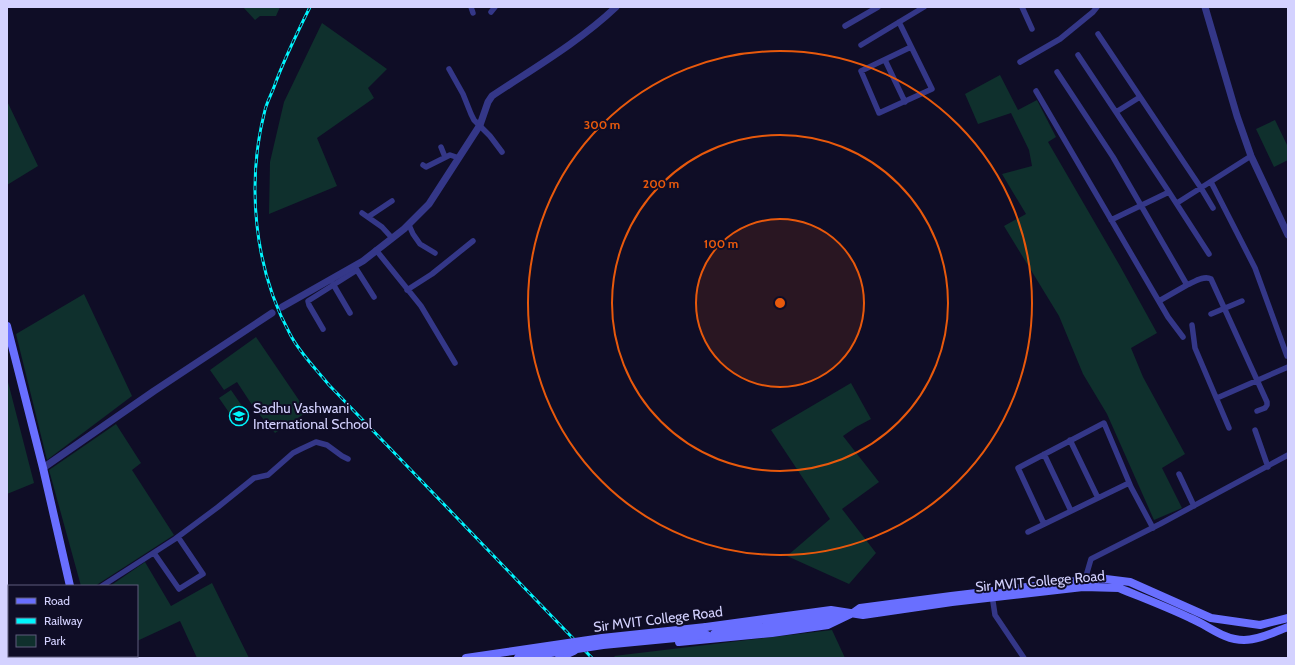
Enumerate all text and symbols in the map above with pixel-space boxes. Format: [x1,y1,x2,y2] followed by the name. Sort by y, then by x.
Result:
[584,117,620,132] text: 300 m
[643,176,679,191] text: 200 m
[704,236,738,251] text: 100 m
[773,296,787,310] centre of rings
[253,399,373,433] place label: Sadhu Vashwani International School
[228,405,250,427] school or university icon: Sadhu Vashwani International School
[974,566,1106,596] street label: Sir MVIT College Road
[8,585,138,657] legend
[44,593,70,608] text: Road
[592,602,724,636] street label: Sir MVIT College Road
[44,613,82,628] text: Railway
[44,633,66,648] text: Park

